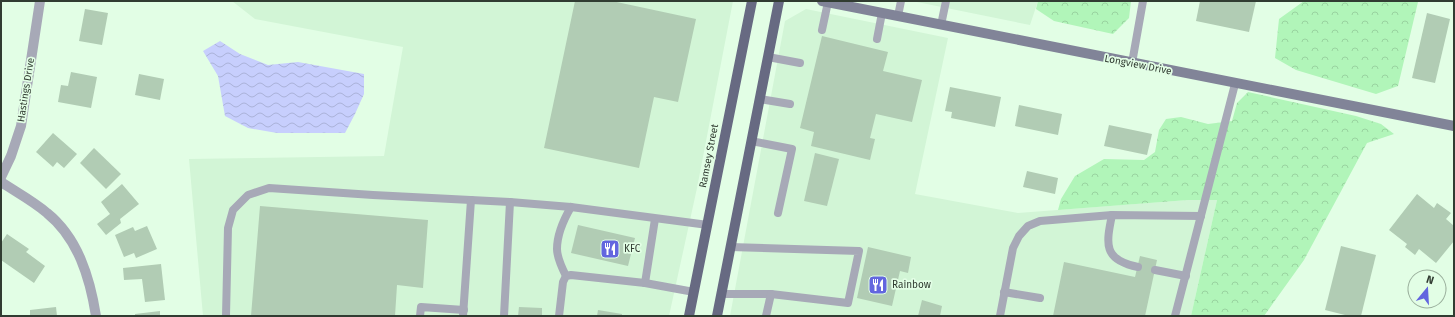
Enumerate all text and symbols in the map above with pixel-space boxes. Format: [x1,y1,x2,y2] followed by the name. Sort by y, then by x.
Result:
[1103,53,1173,77] street label: Longview Drive
[15,57,37,123] street label: Hastings Drive
[697,123,721,189] street label: Ramsey Street
[599,238,621,260] restaurant icon: KFC
[624,243,641,255] place label: KFC
[1407,269,1447,309] north arrow
[1424,273,1435,287] text: N
[867,274,889,296] restaurant icon: Rainbow
[892,279,931,291] place label: Rainbow

